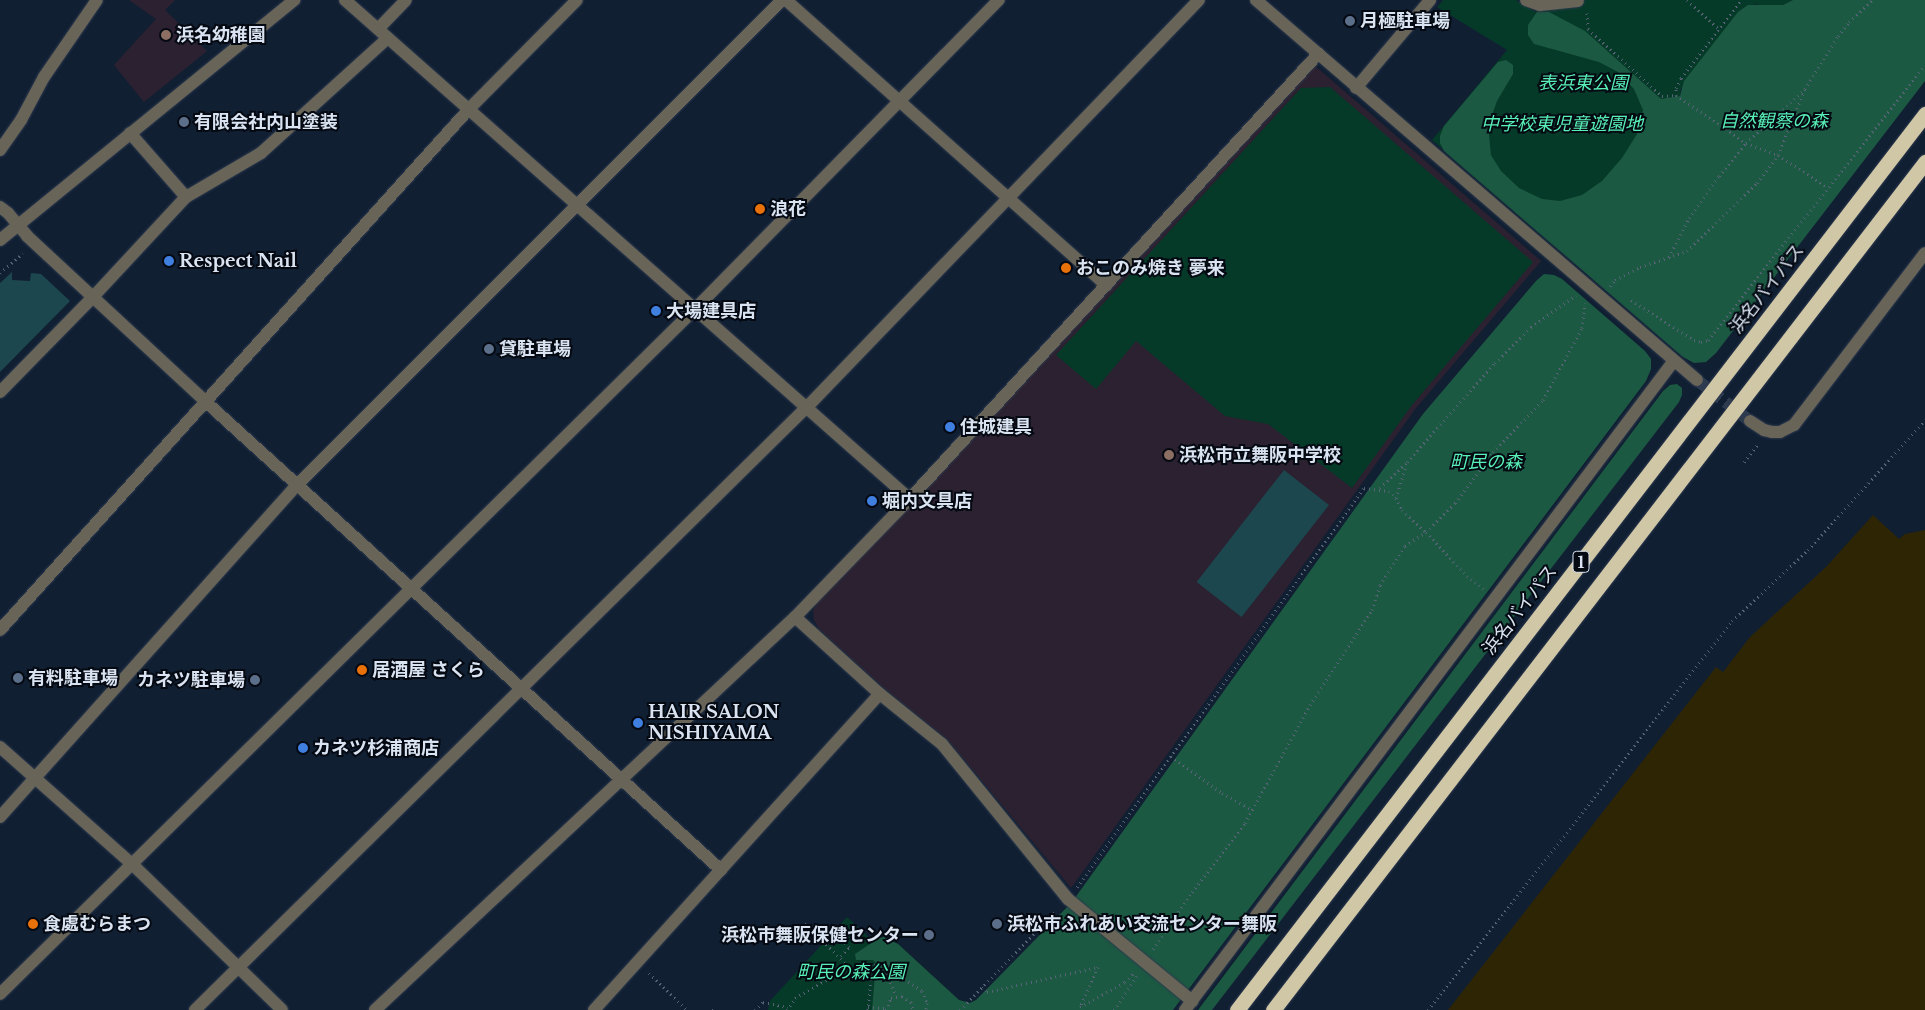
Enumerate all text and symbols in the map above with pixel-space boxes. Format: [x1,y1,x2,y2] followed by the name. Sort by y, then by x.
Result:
[1360,10,1450,32] place label: 月極駐車場
[1344,15,1356,27] marker: 月極駐車場
[176,24,266,46] place label: 浜名幼稚園
[160,29,172,41] marker: 浜名幼稚園
[1538,72,1628,94] park label: 表浜東公園
[1720,110,1828,132] park label: 自然観察の森
[194,111,338,133] place label: 有限会社内山塗装
[1481,113,1643,135] park label: 中学校東児童遊園地
[178,116,190,128] marker: 有限会社内山塗装
[770,198,806,220] place label: 浪花
[754,203,766,215] marker: 浪花
[1725,240,1809,338] street label: 浜名バイパス
[179,250,297,272] place label: Respect Nail
[163,255,175,267] marker: Respect Nail
[1076,257,1225,279] place label: おこのみ焼き 夢来
[1060,262,1072,274] marker: おこのみ焼き 夢来
[666,300,756,322] place label: 大場建具店
[650,305,662,317] marker: 大場建具店
[499,338,571,360] place label: 貸駐車場
[483,343,495,355] marker: 貸駐車場
[960,416,1032,438] place label: 住城建具
[944,421,956,433] marker: 住城建具
[1179,444,1341,466] place label: 浜松市立舞阪中学校
[1163,449,1175,461] marker: 浜松市立舞阪中学校
[1450,451,1522,473] park label: 町民の森
[882,490,972,512] place label: 堀内文具店
[866,495,878,507] marker: 堀内文具店
[1572,548,1590,576] road number: 1
[1478,561,1562,659] street label: 浜名バイパス
[372,659,485,681] place label: 居酒屋 さくら
[356,664,368,676] marker: 居酒屋 さくら
[28,667,118,689] place label: 有料駐車場
[137,669,245,691] place label: カネツ駐車場
[12,672,24,684] marker: 有料駐車場
[249,674,261,686] marker: カネツ駐車場
[648,702,780,744] place label: HAIR SALON NISHIYAMA
[632,717,644,729] marker: HAIR SALON NISHIYAMA
[313,737,439,759] place label: カネツ杉浦商店
[297,742,309,754] marker: カネツ杉浦商店
[43,913,151,935] place label: 食處むらまつ
[1007,913,1277,935] place label: 浜松市ふれあい交流センター舞阪
[27,918,39,930] marker: 食處むらまつ
[991,918,1003,930] marker: 浜松市ふれあい交流センター舞阪
[721,924,919,946] place label: 浜松市舞阪保健センター
[923,929,935,941] marker: 浜松市舞阪保健センター
[797,961,905,983] park label: 町民の森公園

